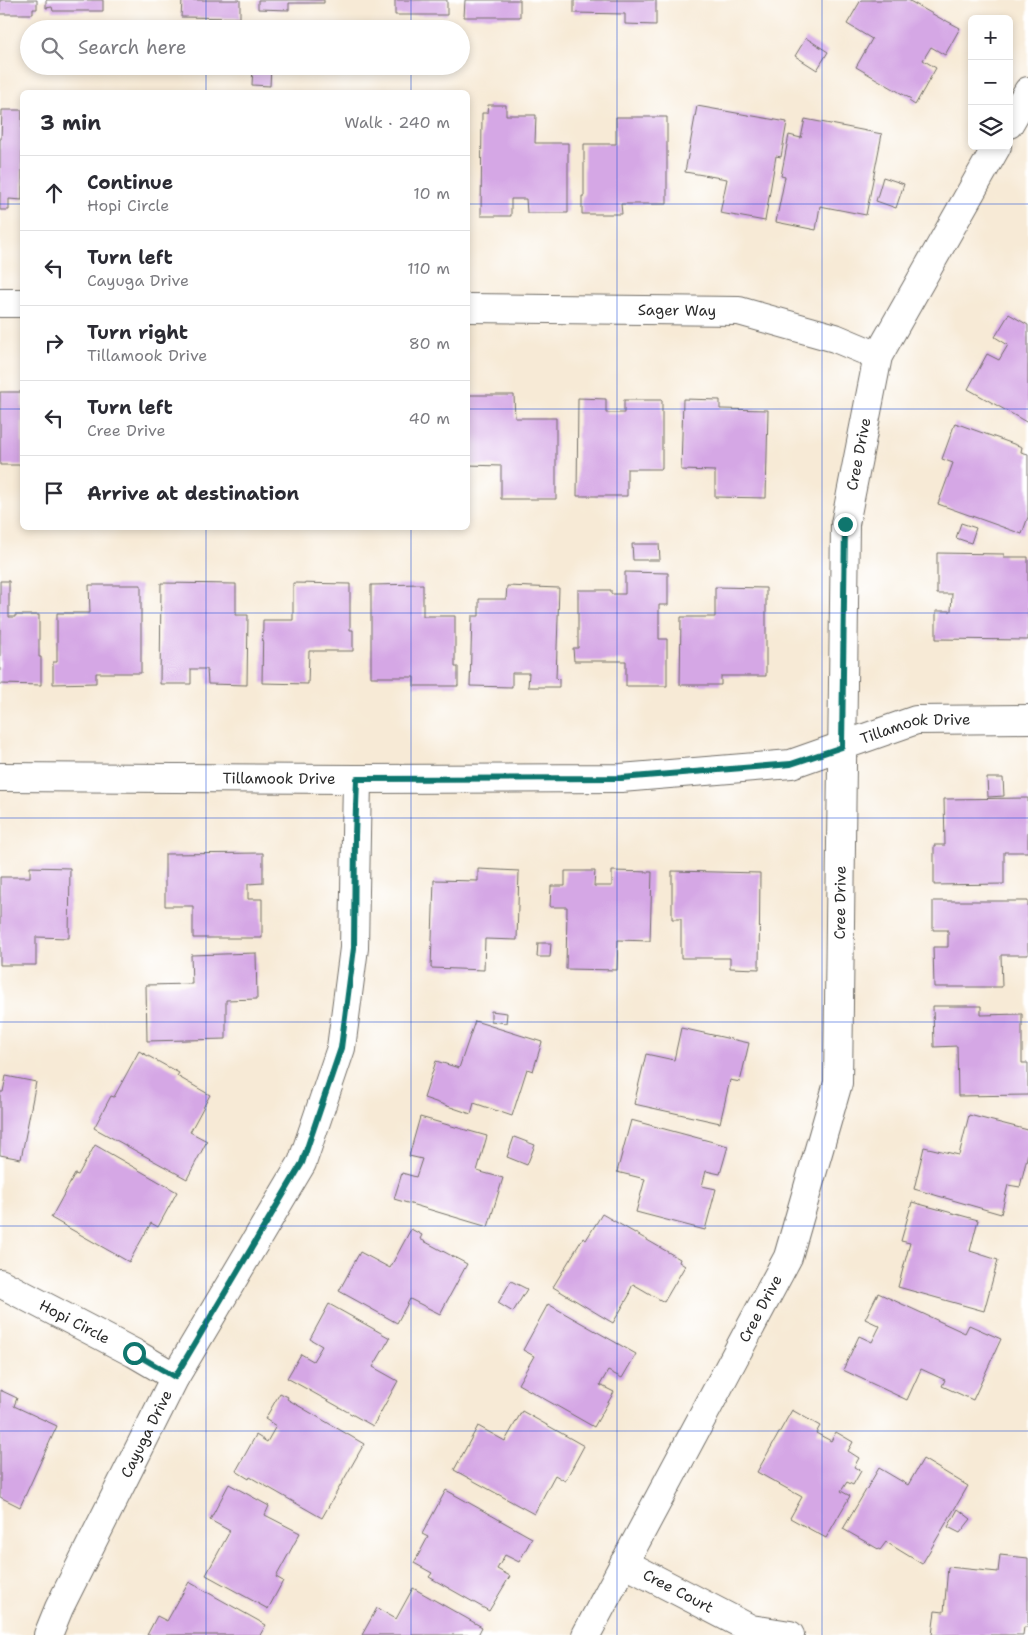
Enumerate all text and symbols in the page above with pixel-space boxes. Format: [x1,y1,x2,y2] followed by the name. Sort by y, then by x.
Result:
[968,15,1013,150] map controls
[968,15,1013,60] button: +
[20,20,470,75] search box
[38,34,66,62] icon: search
[78,35,187,60] text: Search here
[968,60,1013,105] button: −
[968,105,1013,150] button: layers
[40,109,101,137] text: 3 min
[344,112,450,133] text: Walk · 240 m
[87,170,173,195] text: Continue
[40,179,68,207] icon: ahead
[413,183,450,204] text: 10 m
[87,195,169,216] text: Hopi Circle
[87,245,173,270] text: Turn left
[40,254,68,282] icon: left
[407,258,450,279] text: 110 m
[87,270,189,291] text: Cayuga Drive
[638,300,716,321] street label: Sager Way
[87,320,188,345] text: Turn right
[40,329,68,357] icon: right
[409,333,450,354] text: 80 m
[87,345,207,366] text: Tillamook Drive
[87,395,173,420] text: Turn left
[40,404,68,432] icon: left
[408,408,450,429] text: 40 m
[842,416,876,492] street label: Cree Drive
[87,420,166,441] text: Cree Drive
[40,479,68,507] icon: arrive
[87,481,299,506] text: Arrive at destination
[834,513,857,536] route end
[857,709,970,749] street label: Tillamook Drive
[222,768,336,789] street label: Tillamook Drive
[830,866,851,940] street label: Cree Drive
[734,1271,787,1346] street label: Cree Drive
[36,1295,113,1349] street label: Hopi Circle
[123,1342,146,1365] route start
[116,1387,177,1481] street label: Cayuga Drive
[640,1565,717,1618] street label: Cree Court

